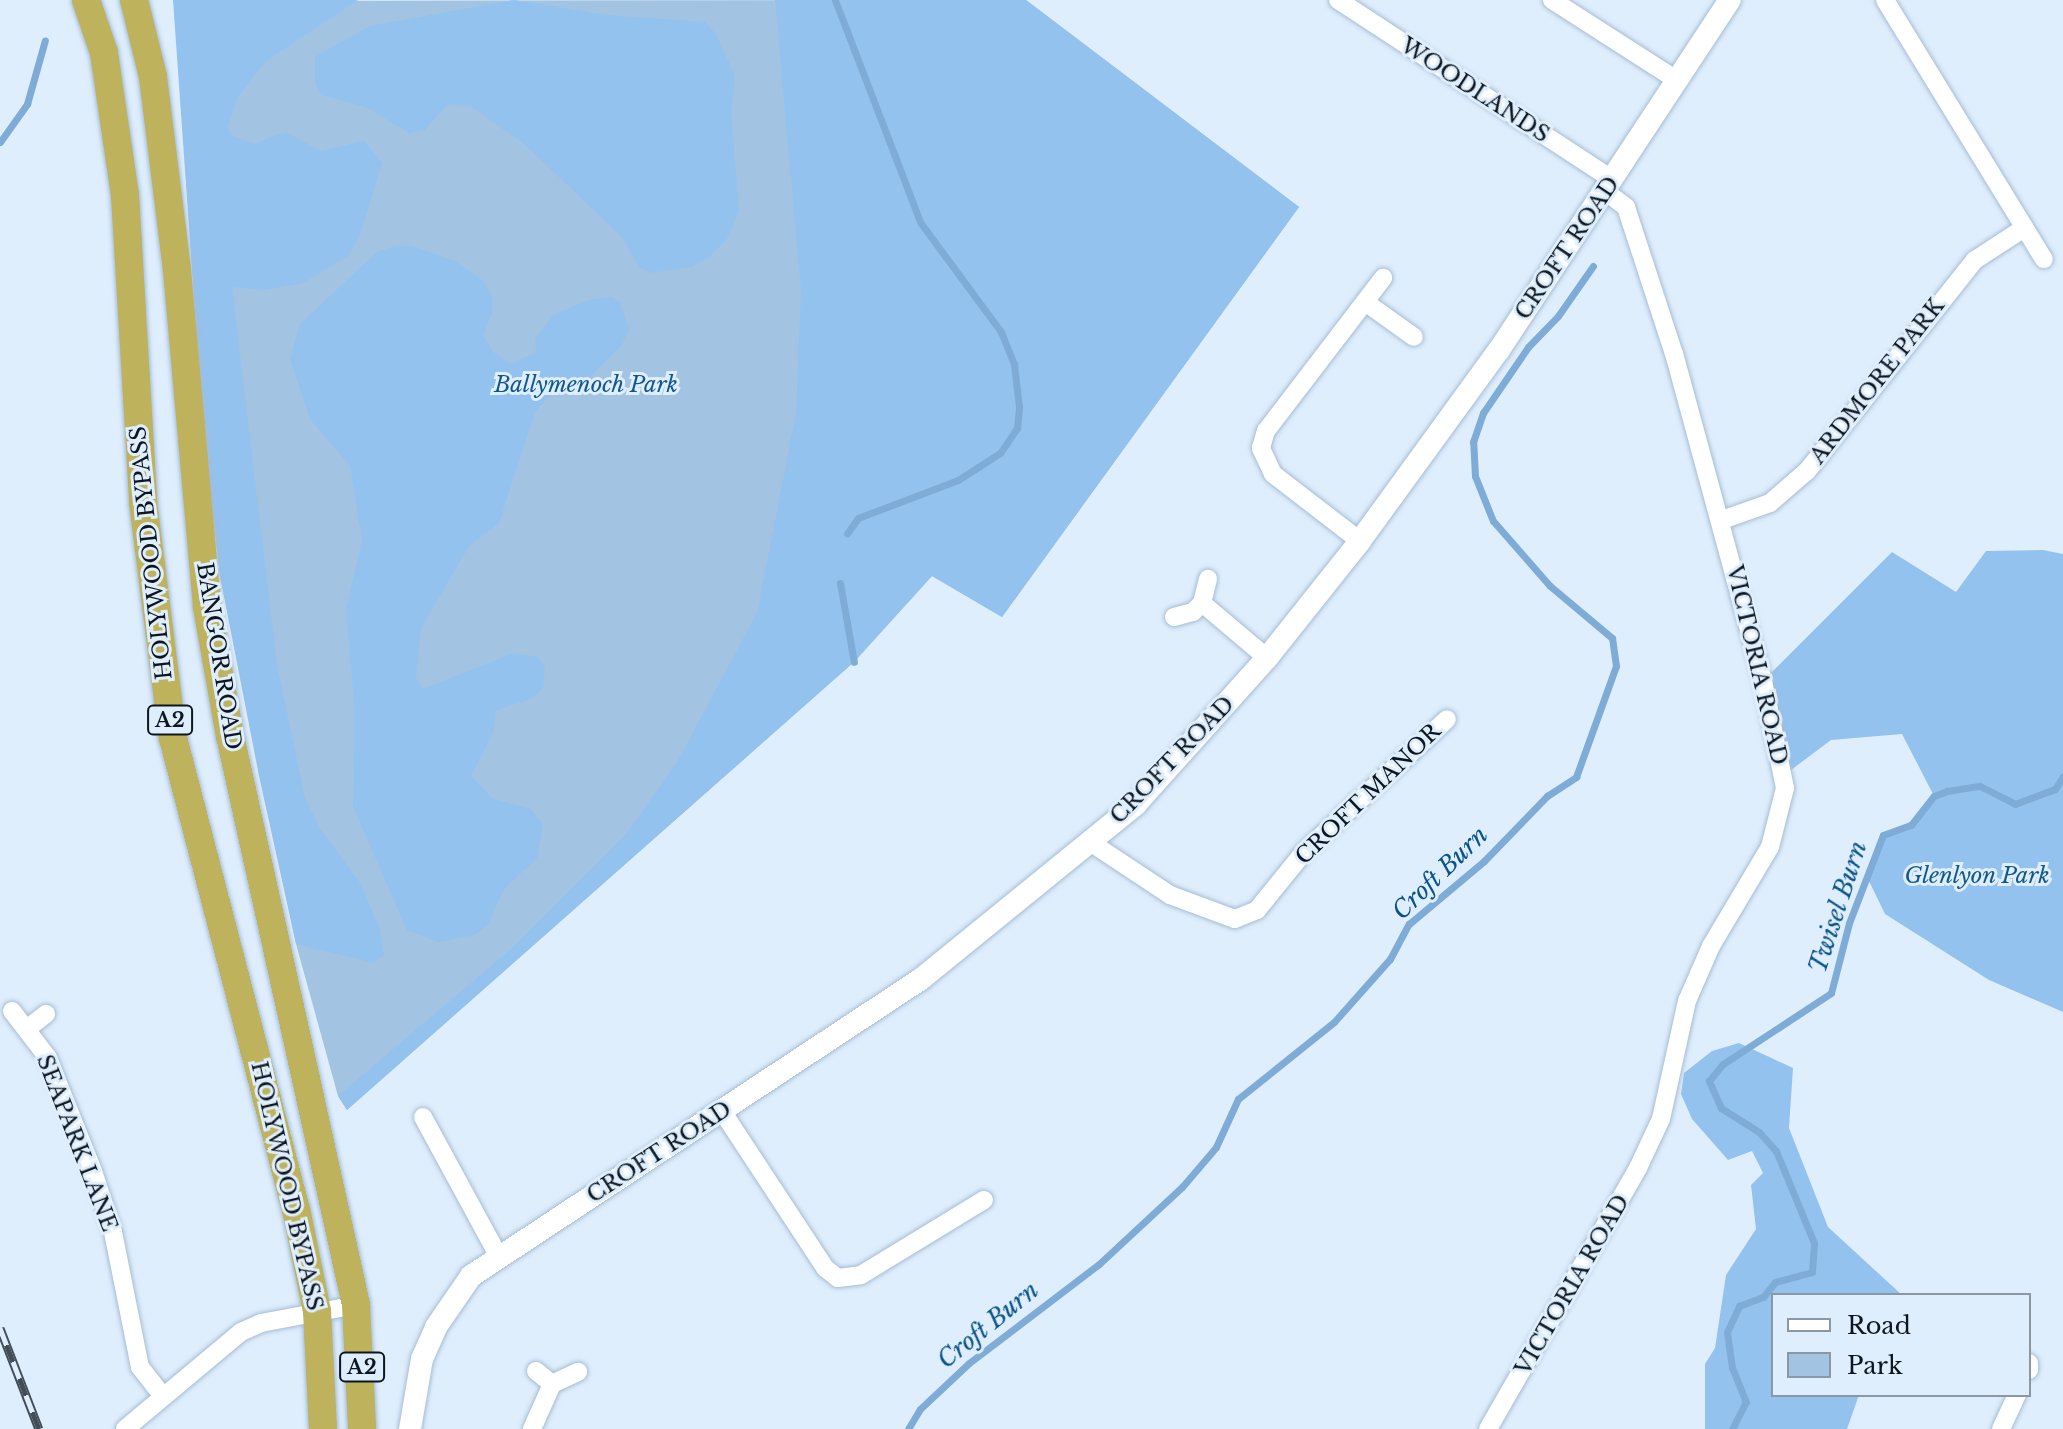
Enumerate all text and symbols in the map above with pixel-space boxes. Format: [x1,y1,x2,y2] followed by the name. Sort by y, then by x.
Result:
[1396,32,1554,148] street label: WOODLANDS
[1509,171,1625,325] street label: CROFT ROAD
[1804,293,1950,469] street label: ARDMORE PARK
[494,372,678,398] park label: Ballymenoch Park
[125,425,177,681] street label: HOLYWOOD BYPASS
[191,560,247,752] street label: BANGOR ROAD
[1721,562,1793,768] street label: VICTORIA ROAD
[1104,691,1240,829] street label: CROFT ROAD
[146,704,194,736] road number: A2
[1290,718,1446,870] street label: CROFT MANOR
[1386,820,1494,926] water label: Croft Burn
[1803,837,1873,977] water label: Twisel Burn
[1904,863,2050,889] park label: Glenlyon Park
[31,1051,123,1235] street label: SEAPARK LANE
[245,1059,329,1313] street label: HOLYWOOD BYPASS
[582,1095,736,1209] street label: CROFT ROAD
[1509,1190,1635,1380] street label: VICTORIA ROAD
[932,1276,1044,1374] water label: Croft Burn
[1771,1293,2031,1397] legend
[1847,1311,1911,1340] text: Road
[338,1351,386,1383] road number: A2
[1847,1351,1903,1380] text: Park

